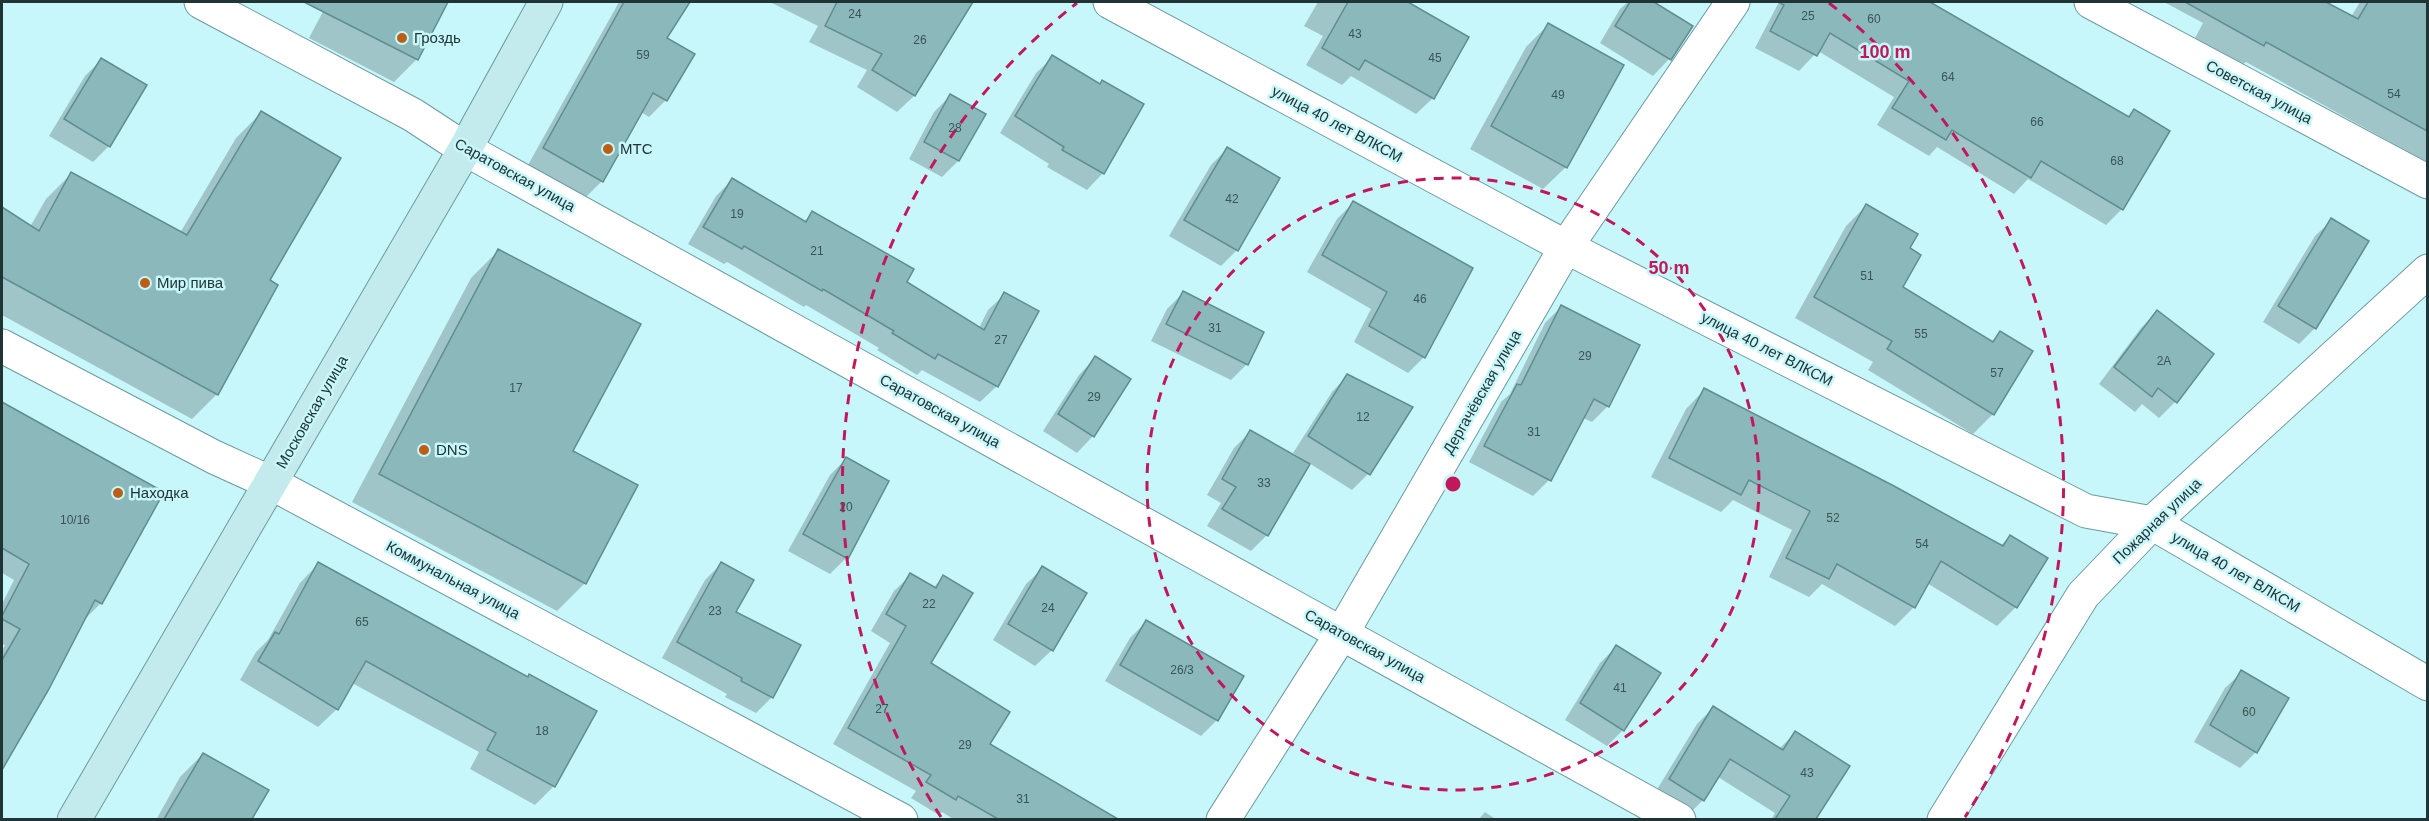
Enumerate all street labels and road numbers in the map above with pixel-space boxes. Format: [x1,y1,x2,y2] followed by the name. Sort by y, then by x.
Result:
[2203,56,2316,127] street label: Советская улица
[1269,82,1405,165] street label: улица 40 лет ВЛКСМ
[452,134,579,215] street label: Саратовская улица
[1699,308,1836,389] street label: улица 40 лет ВЛКСМ
[1439,326,1524,457] street label: Дергачёвская улица
[272,352,351,471] street label: Московская улица
[877,370,1004,451] street label: Саратовская улица
[2109,474,2205,567] street label: Пожарная улица
[2169,528,2303,615] street label: улица 40 лет ВЛКСМ
[384,537,523,622] street label: Коммунальная улица
[1302,605,1429,686] street label: Саратовская улица

